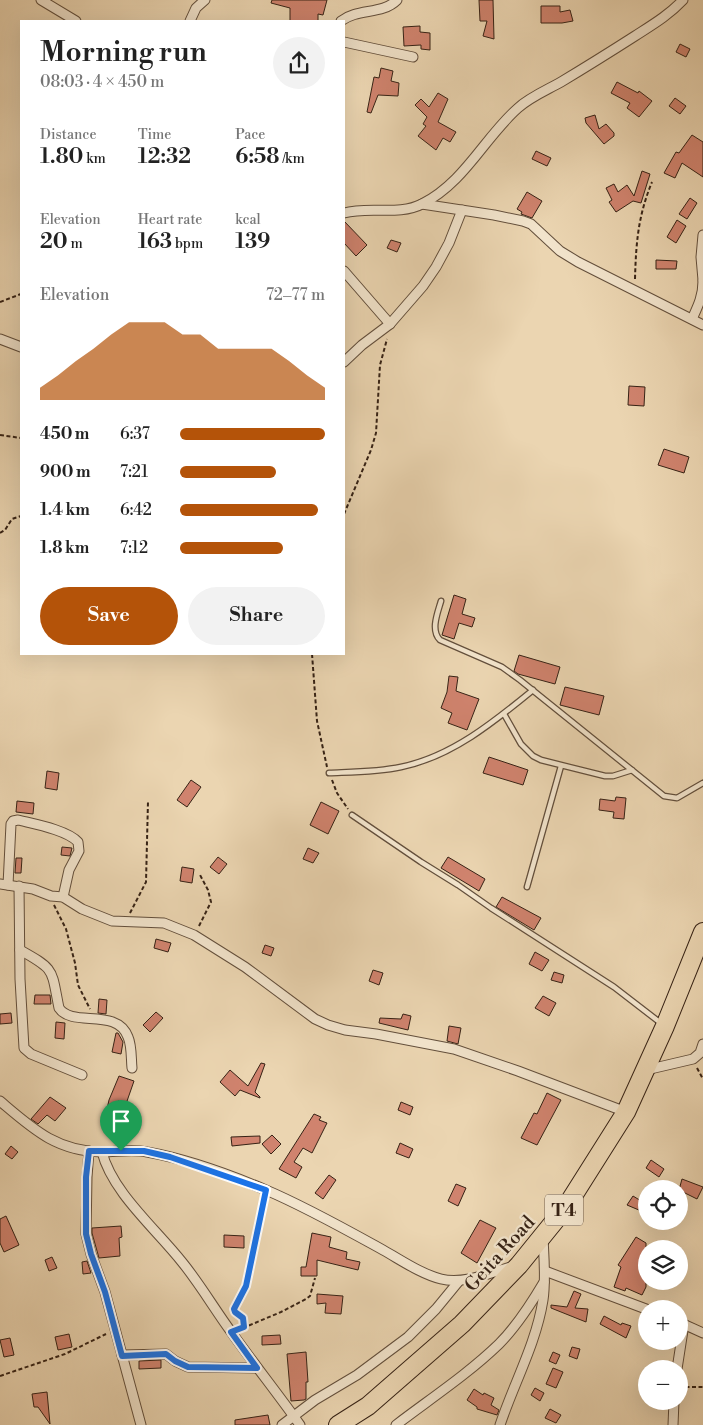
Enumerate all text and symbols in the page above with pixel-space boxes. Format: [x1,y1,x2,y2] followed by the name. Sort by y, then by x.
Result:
[40,35,207,70] text: Morning run
[273,37,325,89] button: share
[40,72,164,92] text: 08:03 · 4 × 450 m
[40,126,97,144] text: Distance
[138,126,171,144] text: Time
[235,126,265,144] text: Pace
[40,144,83,170] text: 1.80
[138,144,191,170] text: 12:32
[235,144,280,170] text: 6:58
[83,150,106,168] text: km
[280,150,305,168] text: /km
[40,211,101,229] text: Elevation
[138,211,202,229] text: Heart rate
[235,211,261,229] text: kcal
[40,229,68,255] text: 20
[138,229,172,255] text: 163
[235,229,270,255] text: 139
[68,235,83,253] text: m
[172,235,203,253] text: bpm
[40,285,109,305] text: Elevation
[266,285,325,305] text: 72–77 m
[40,424,89,444] text: 450 m
[120,424,150,444] text: 6:37
[40,462,90,482] text: 900 m
[120,462,148,482] text: 7:21
[40,500,90,520] text: 1.4 km
[120,500,152,520] text: 6:42
[40,538,89,558] text: 1.8 km
[120,538,148,558] text: 7:12
[40,587,178,645] button: Save
[188,587,325,645] button: Share
[100,1100,142,1151] pin
[107,1107,135,1135] icon: arrive
[638,1180,688,1410] map controls
[638,1180,688,1230] button: locate
[545,1194,583,1226] road number: T4
[459,1210,540,1297] street label: Geita Road
[638,1240,688,1290] button: layers
[638,1300,688,1350] button: +
[638,1360,688,1410] button: −

